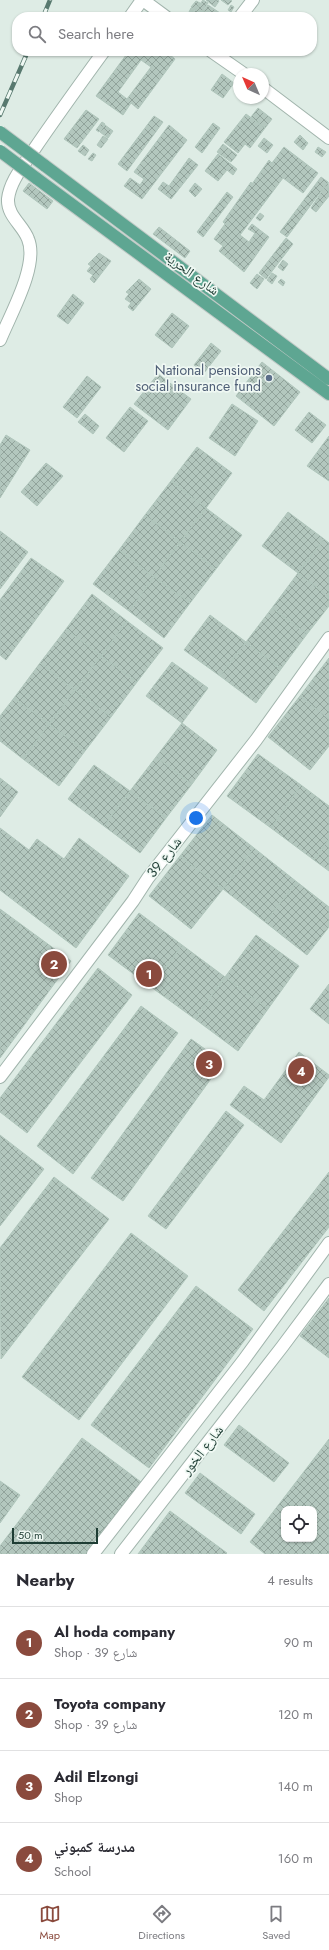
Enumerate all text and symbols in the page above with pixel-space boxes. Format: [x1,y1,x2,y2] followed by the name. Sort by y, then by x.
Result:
[12,12,317,56] search box
[26,23,48,45] icon: search
[58,23,134,45] text: Search here
[233,68,269,104] north arrow
[161,246,223,300] street label: شارع الحرية
[136,360,261,396] place label: National pensions social insurance fund
[264,373,274,383] marker: National pensions social insurance fund
[186,808,206,828] your location
[142,833,186,881] street label: شارع 39
[41,949,67,979] pin: 2
[136,959,162,989] pin: 1
[196,1049,222,1079] pin: 3
[288,1056,314,1086] pin: 4
[176,1421,228,1480] street label: شارع الخور
[281,1506,317,1542] map controls
[281,1506,317,1542] button: locate
[12,1526,98,1545] scale bar
[18,1527,43,1543] text: 50 m
[16,1568,74,1592] text: Nearby
[267,1571,313,1590] text: 4 results
[54,1621,175,1643] text: Al hoda company
[26,1633,32,1652] text: 1
[284,1633,313,1652] text: 90 m
[54,1643,137,1662] text: Shop · شارع 39
[54,1693,166,1715] text: Toyota company
[25,1705,33,1724] text: 2
[278,1705,313,1724] text: 120 m
[54,1715,137,1734] text: Shop · شارع 39
[54,1766,138,1788] text: Adil Elzongi
[25,1777,33,1796] text: 3
[278,1777,313,1796] text: 140 m
[54,1788,82,1807] text: Shop
[54,1836,135,1858] text: مدرسة كمبوني
[24,1849,34,1868] text: 4
[278,1849,313,1868] text: 160 m
[54,1862,91,1881] text: School
[39,1903,61,1943] tab: Map
[138,1903,185,1943] tab: Directions
[262,1903,290,1943] tab: Saved

